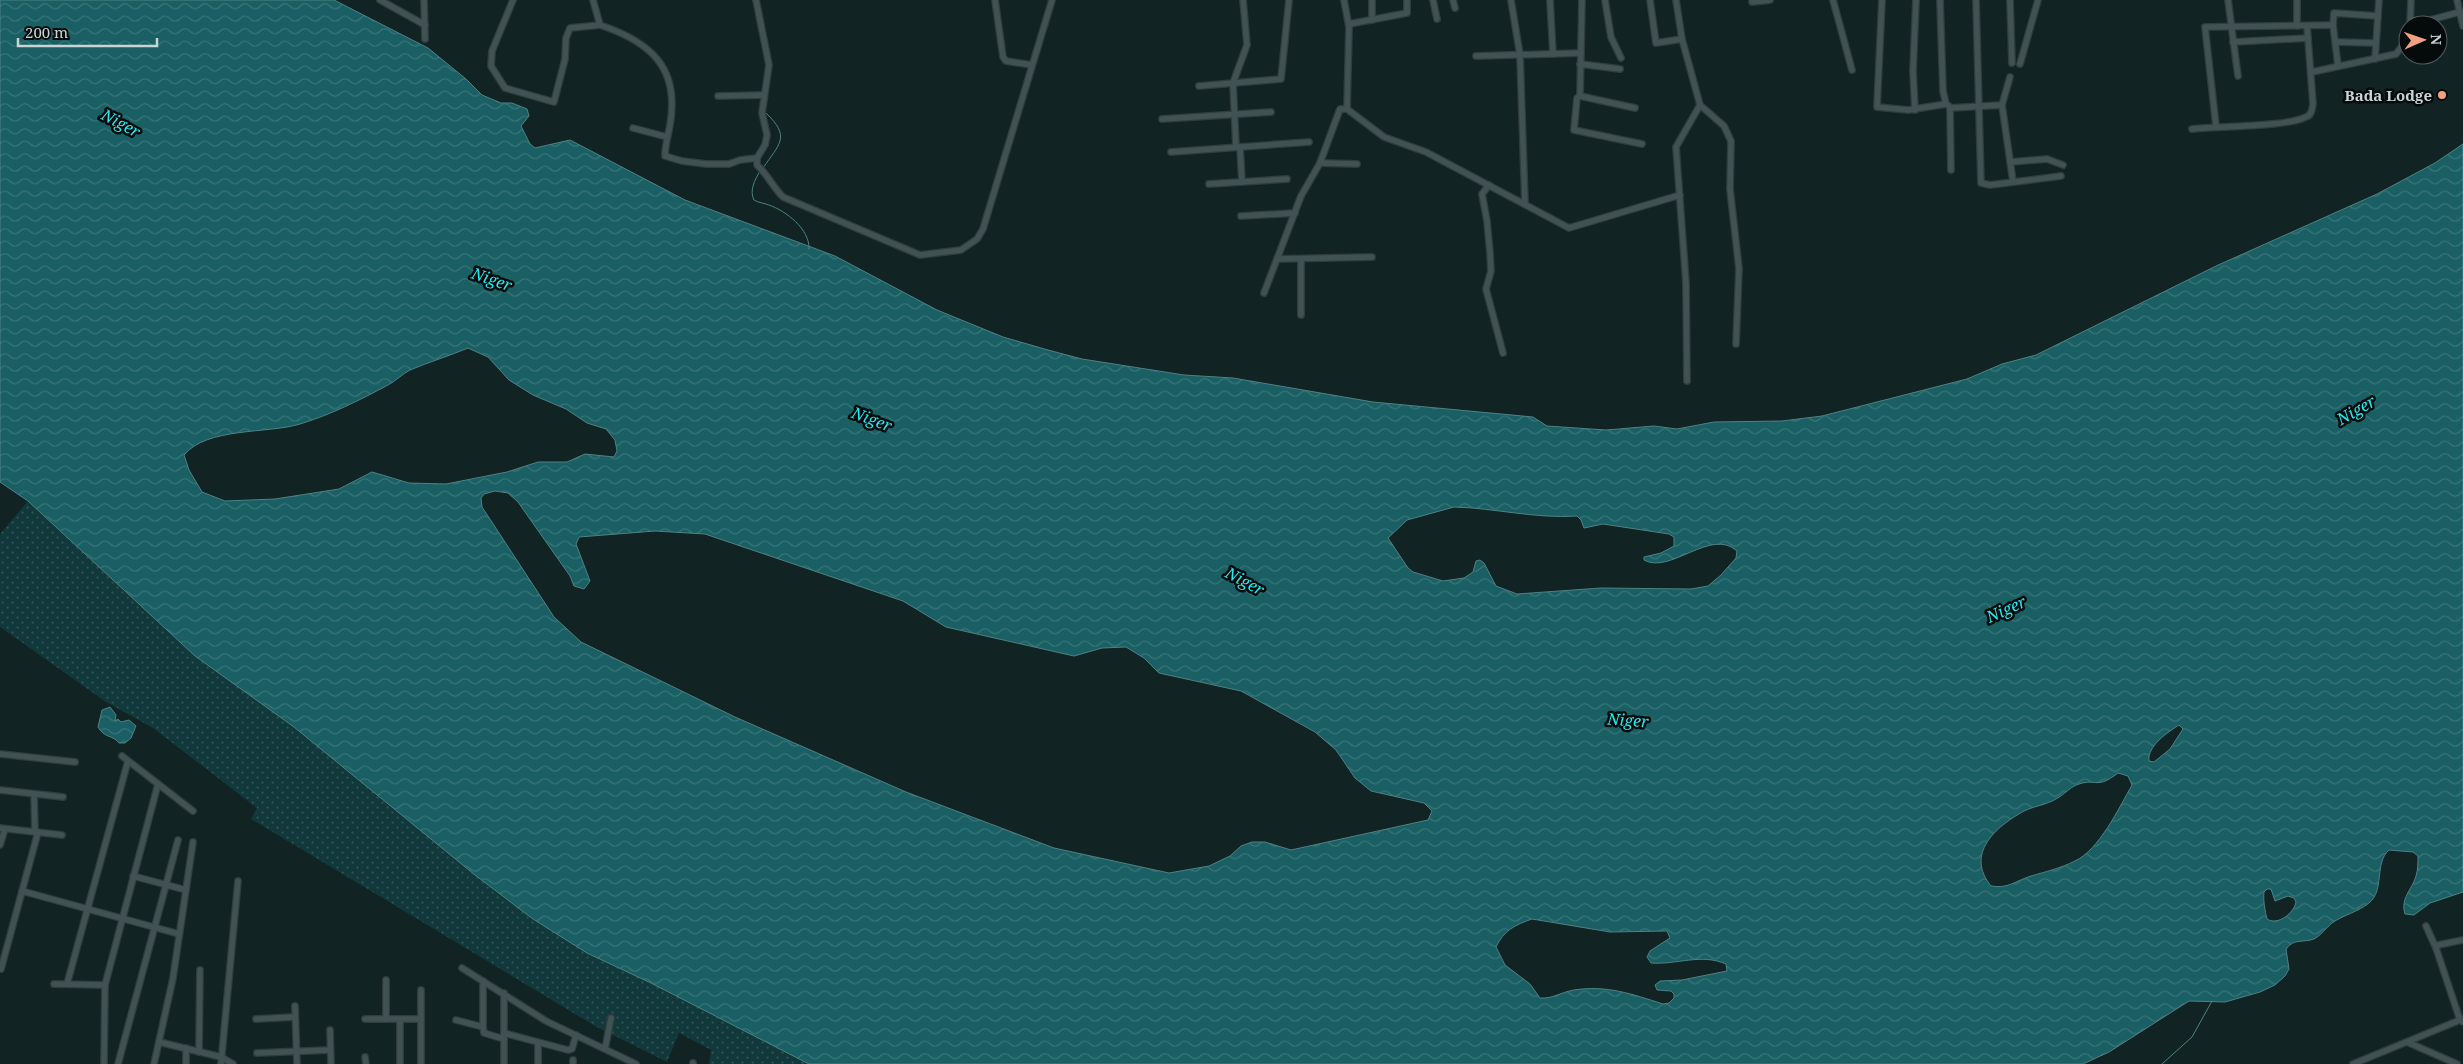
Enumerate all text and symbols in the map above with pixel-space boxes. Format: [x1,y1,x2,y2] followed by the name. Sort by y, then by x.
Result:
[18,15,156,47] scale bar
[2398,15,2448,65] north arrow
[25,22,68,42] text: 200 m
[2427,34,2446,45] text: N
[2345,85,2432,105] place label: Bada Lodge
[2436,89,2448,101] marker: Bada Lodge
[97,103,145,143] water label: Niger
[468,262,516,296] water label: Niger
[2332,390,2380,430] water label: Niger
[848,401,896,437] water label: Niger
[1221,561,1269,601] water label: Niger
[1982,590,2030,628] water label: Niger
[1606,708,1650,732] water label: Niger

